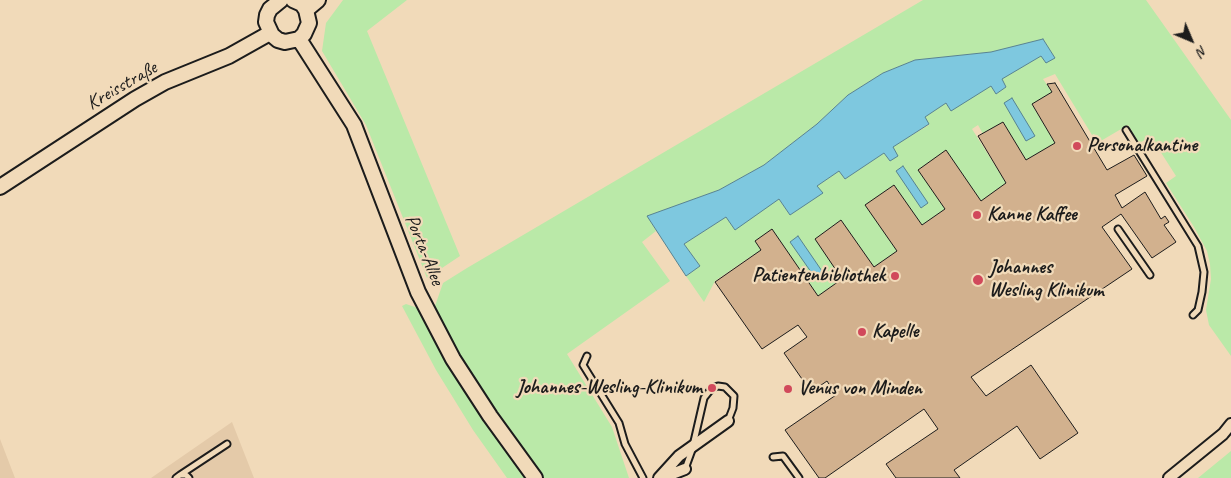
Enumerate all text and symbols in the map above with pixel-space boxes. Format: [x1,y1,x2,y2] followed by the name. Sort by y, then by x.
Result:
[1166,15,1216,65] north arrow
[1193,42,1211,60] text: N
[82,56,162,116] street label: Kreisstraße
[1087,134,1197,158] place label: Personalkantine
[1071,140,1083,152] marker: Personalkantine
[987,203,1077,227] place label: Kanne Kaffee
[971,209,983,221] marker: Kanne Kaffee
[399,211,449,289] street label: Porta-Allee
[989,256,1103,303] place label: Johannes Wesling Klinikum
[752,264,885,288] place label: Patientenbibliothek
[889,270,901,282] marker: Patientenbibliothek
[971,273,985,287] marker: Johannes Wesling Klinikum
[872,320,918,344] place label: Kapelle
[856,326,868,338] marker: Kapelle
[517,376,702,400] place label: Johannes-Wesling-Klinikum
[798,377,922,401] place label: Venus von Minden
[706,382,718,394] marker: Johannes-Wesling-Klinikum
[782,383,794,395] marker: Venus von Minden

